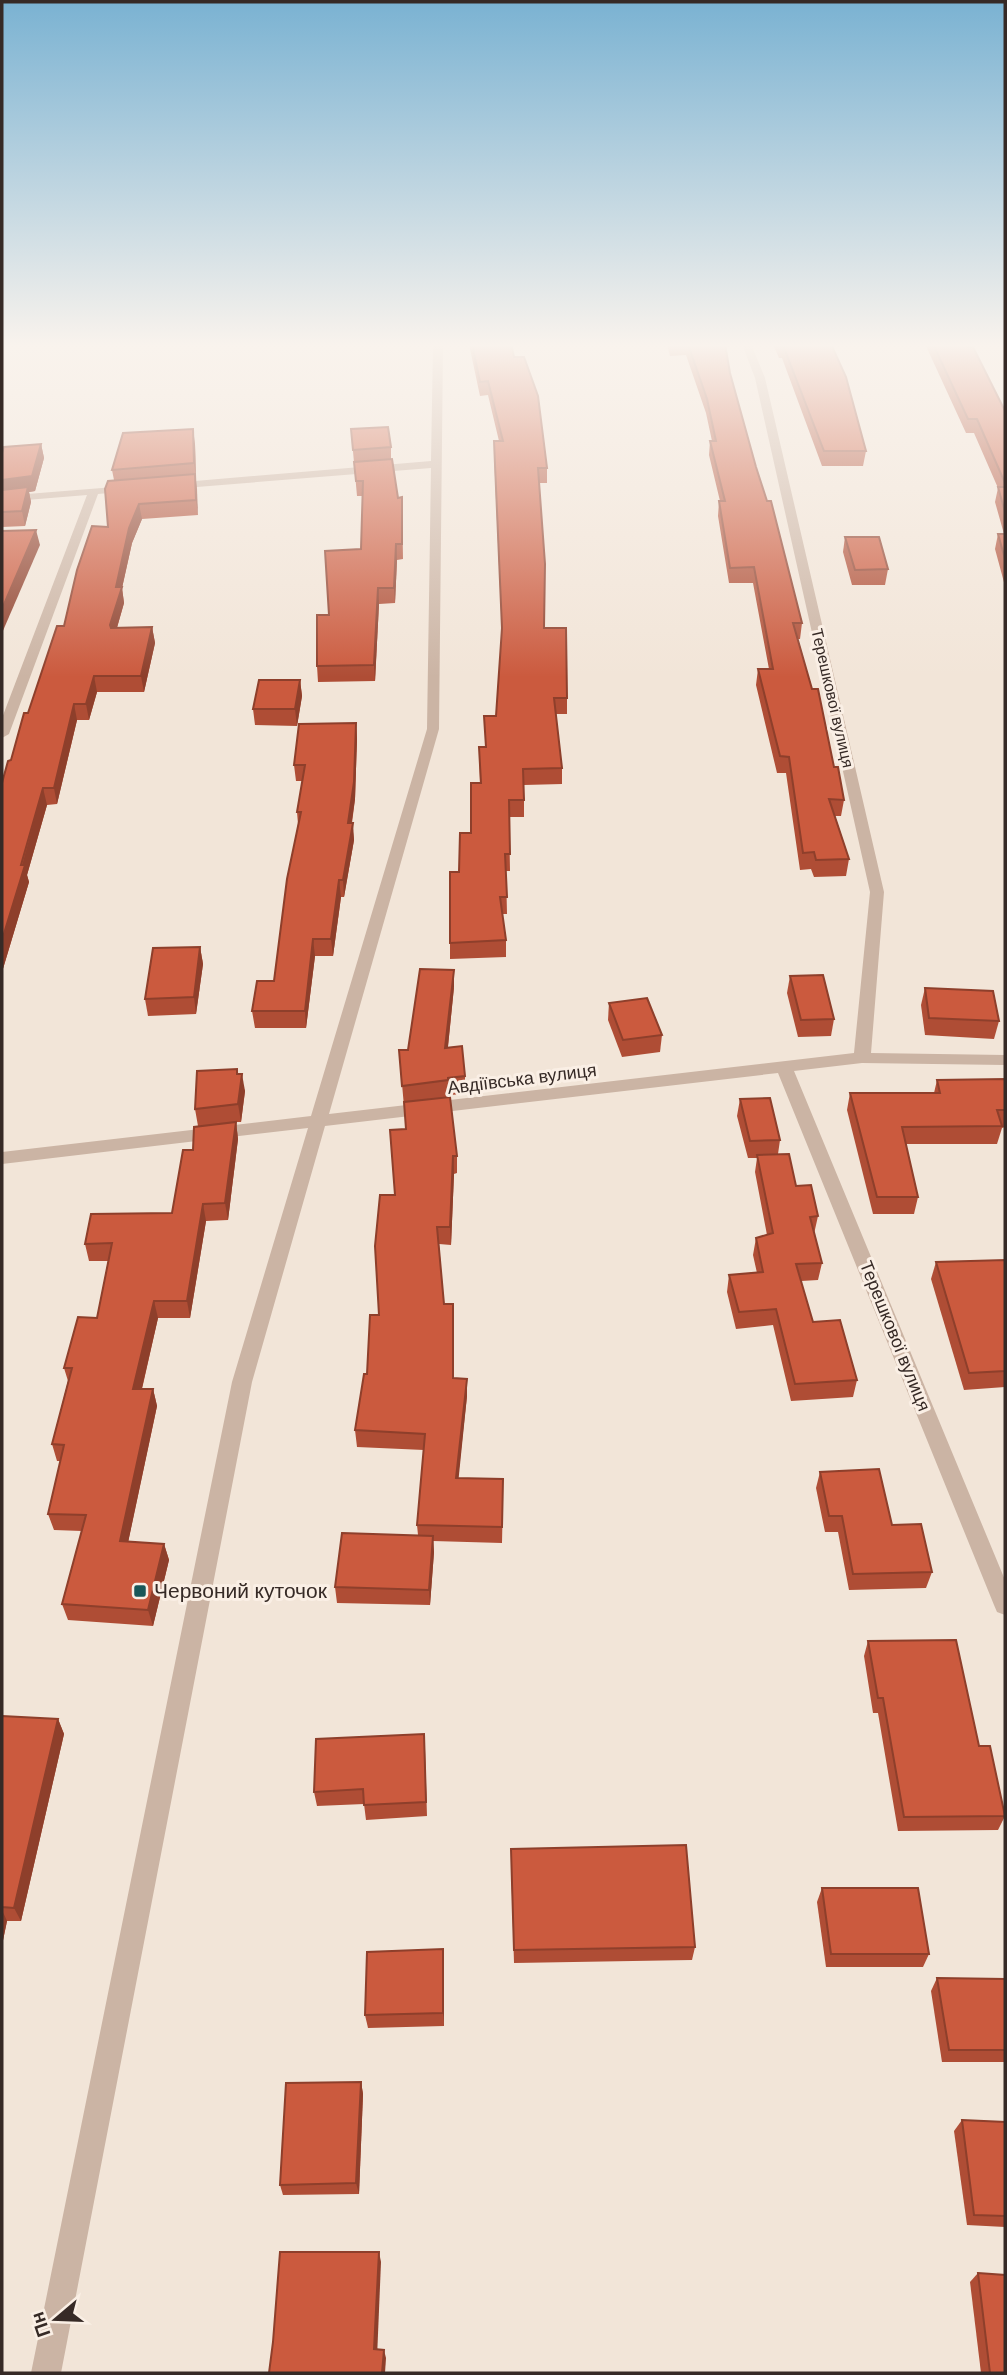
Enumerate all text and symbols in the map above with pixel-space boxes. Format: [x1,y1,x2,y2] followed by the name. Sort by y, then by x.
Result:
[806,626,859,770] street label: Терешкової вулиця
[446,1058,598,1100] street label: Авдіївська вулиця
[854,1257,936,1415] street label: Терешкової вулиця
[154,1577,328,1605] place label: Червоний куточок
[132,1583,148,1599] marker: Червоний куточок
[21,2284,91,2354] north arrow
[24,2308,56,2340] text: Пн

